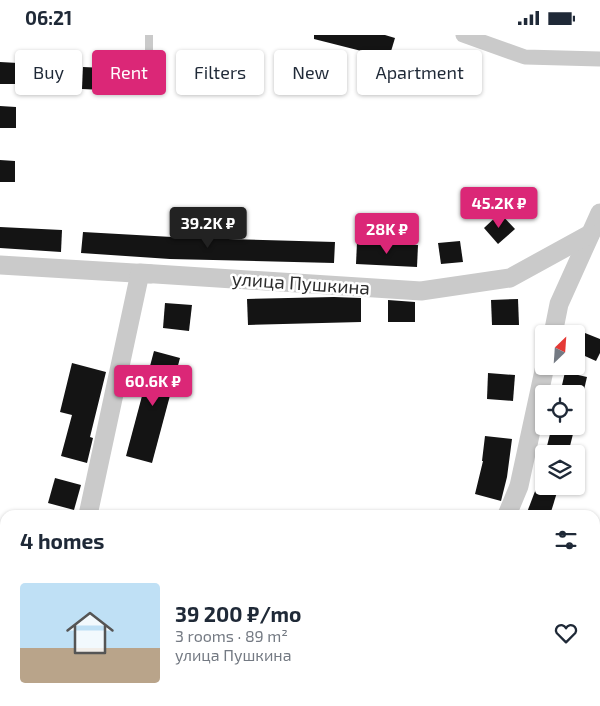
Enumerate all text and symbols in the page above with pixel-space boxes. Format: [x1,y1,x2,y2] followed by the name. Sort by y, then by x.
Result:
[25,6,72,29] text: 06:21
[15,50,82,95] chip: Buy
[92,50,166,95] chip: Rent
[176,50,264,95] chip: Filters
[274,50,347,95] chip: New
[357,50,482,95] chip: Apartment
[453,187,545,229] pin: 45.2K ₽
[471,193,527,212] text: 45.2K ₽
[162,207,254,249] pin: 39.2K ₽
[181,213,235,232] text: 39.2K ₽
[352,213,422,255] pin: 28K ₽
[366,219,408,238] text: 28K ₽
[231,266,371,300] street label: улица Пушкина
[535,325,585,375] north arrow
[535,325,585,495] map controls
[107,365,199,407] pin: 60.6K ₽
[125,371,181,390] text: 60.6K ₽
[535,385,585,435] button: locate
[535,445,585,495] button: layers
[552,526,580,554] icon: filters
[20,528,104,553] text: 4 homes
[175,601,301,626] text: 39 200 ₽/mo
[60,603,120,663] icon: home
[552,619,580,647] icon: heart
[175,626,288,645] text: 3 rooms · 89 m²
[175,645,291,664] text: улица Пушкина

